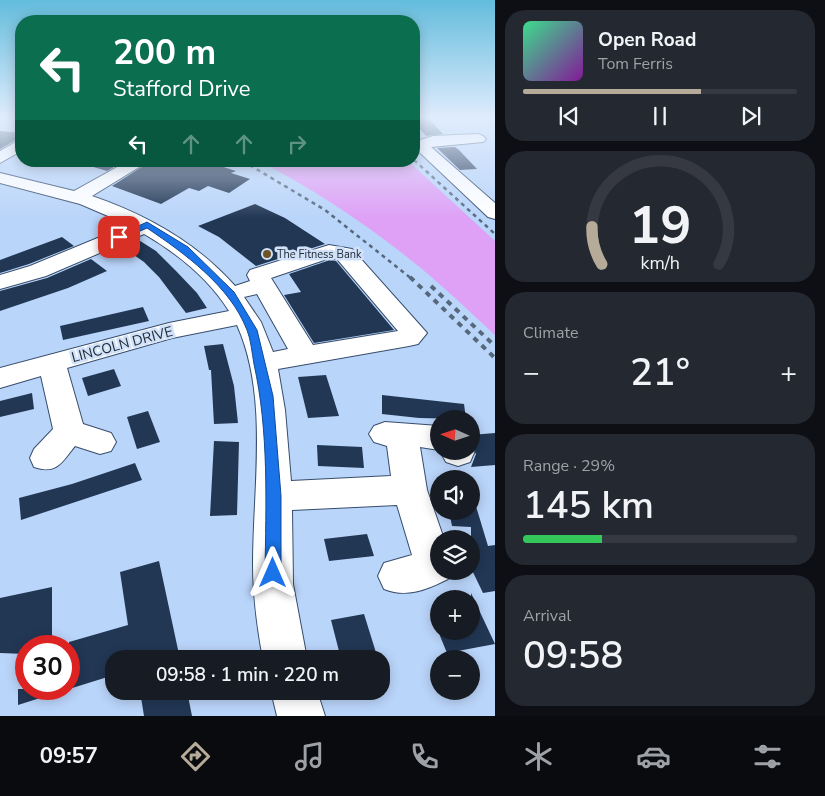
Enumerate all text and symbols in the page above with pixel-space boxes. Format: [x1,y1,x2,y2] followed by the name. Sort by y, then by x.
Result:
[598,27,696,53] text: Open Road
[113,29,216,76] text: 200 m
[30,35,95,100] icon: left
[598,53,673,75] text: Tom Ferris
[113,74,250,104] text: Stafford Drive
[555,102,583,130] icon: previous
[646,102,674,130] icon: pause
[737,102,765,130] icon: next
[124,130,152,158] icon: left
[177,130,205,158] icon: ahead
[230,130,258,158] icon: ahead
[283,130,311,158] icon: right
[629,190,691,261] text: 19
[98,216,140,258] pin
[105,223,133,251] icon: arrive
[277,247,362,262] place label: The Fitness Bank
[261,248,273,260] marker: The Fitness Bank
[640,251,680,275] text: km/h
[69,322,175,367] street label: LINCOLN DRIVE
[523,322,578,344] text: Climate
[630,347,690,398] text: 21°
[523,354,540,392] text: −
[780,354,797,392] text: +
[430,410,480,460] north arrow
[430,410,480,700] map controls
[523,455,615,477] text: Range · 29%
[430,470,480,520] button: sound
[523,480,654,531] text: 145 km
[430,530,480,580] button: layers
[246,546,298,598] position arrow
[430,590,480,640] button: +
[523,605,571,627] text: Arrival
[523,630,623,681] text: 09:58
[15,635,80,700] speed limit sign: 30
[430,650,480,700] button: −
[156,662,339,688] text: 09:58 · 1 min · 220 m
[178,739,213,774] icon: directions
[292,739,327,774] icon: music
[407,739,442,774] icon: phone
[521,739,556,774] icon: climate
[636,739,671,774] icon: car
[750,739,785,774] icon: filters
[40,741,98,771] text: 09:57

